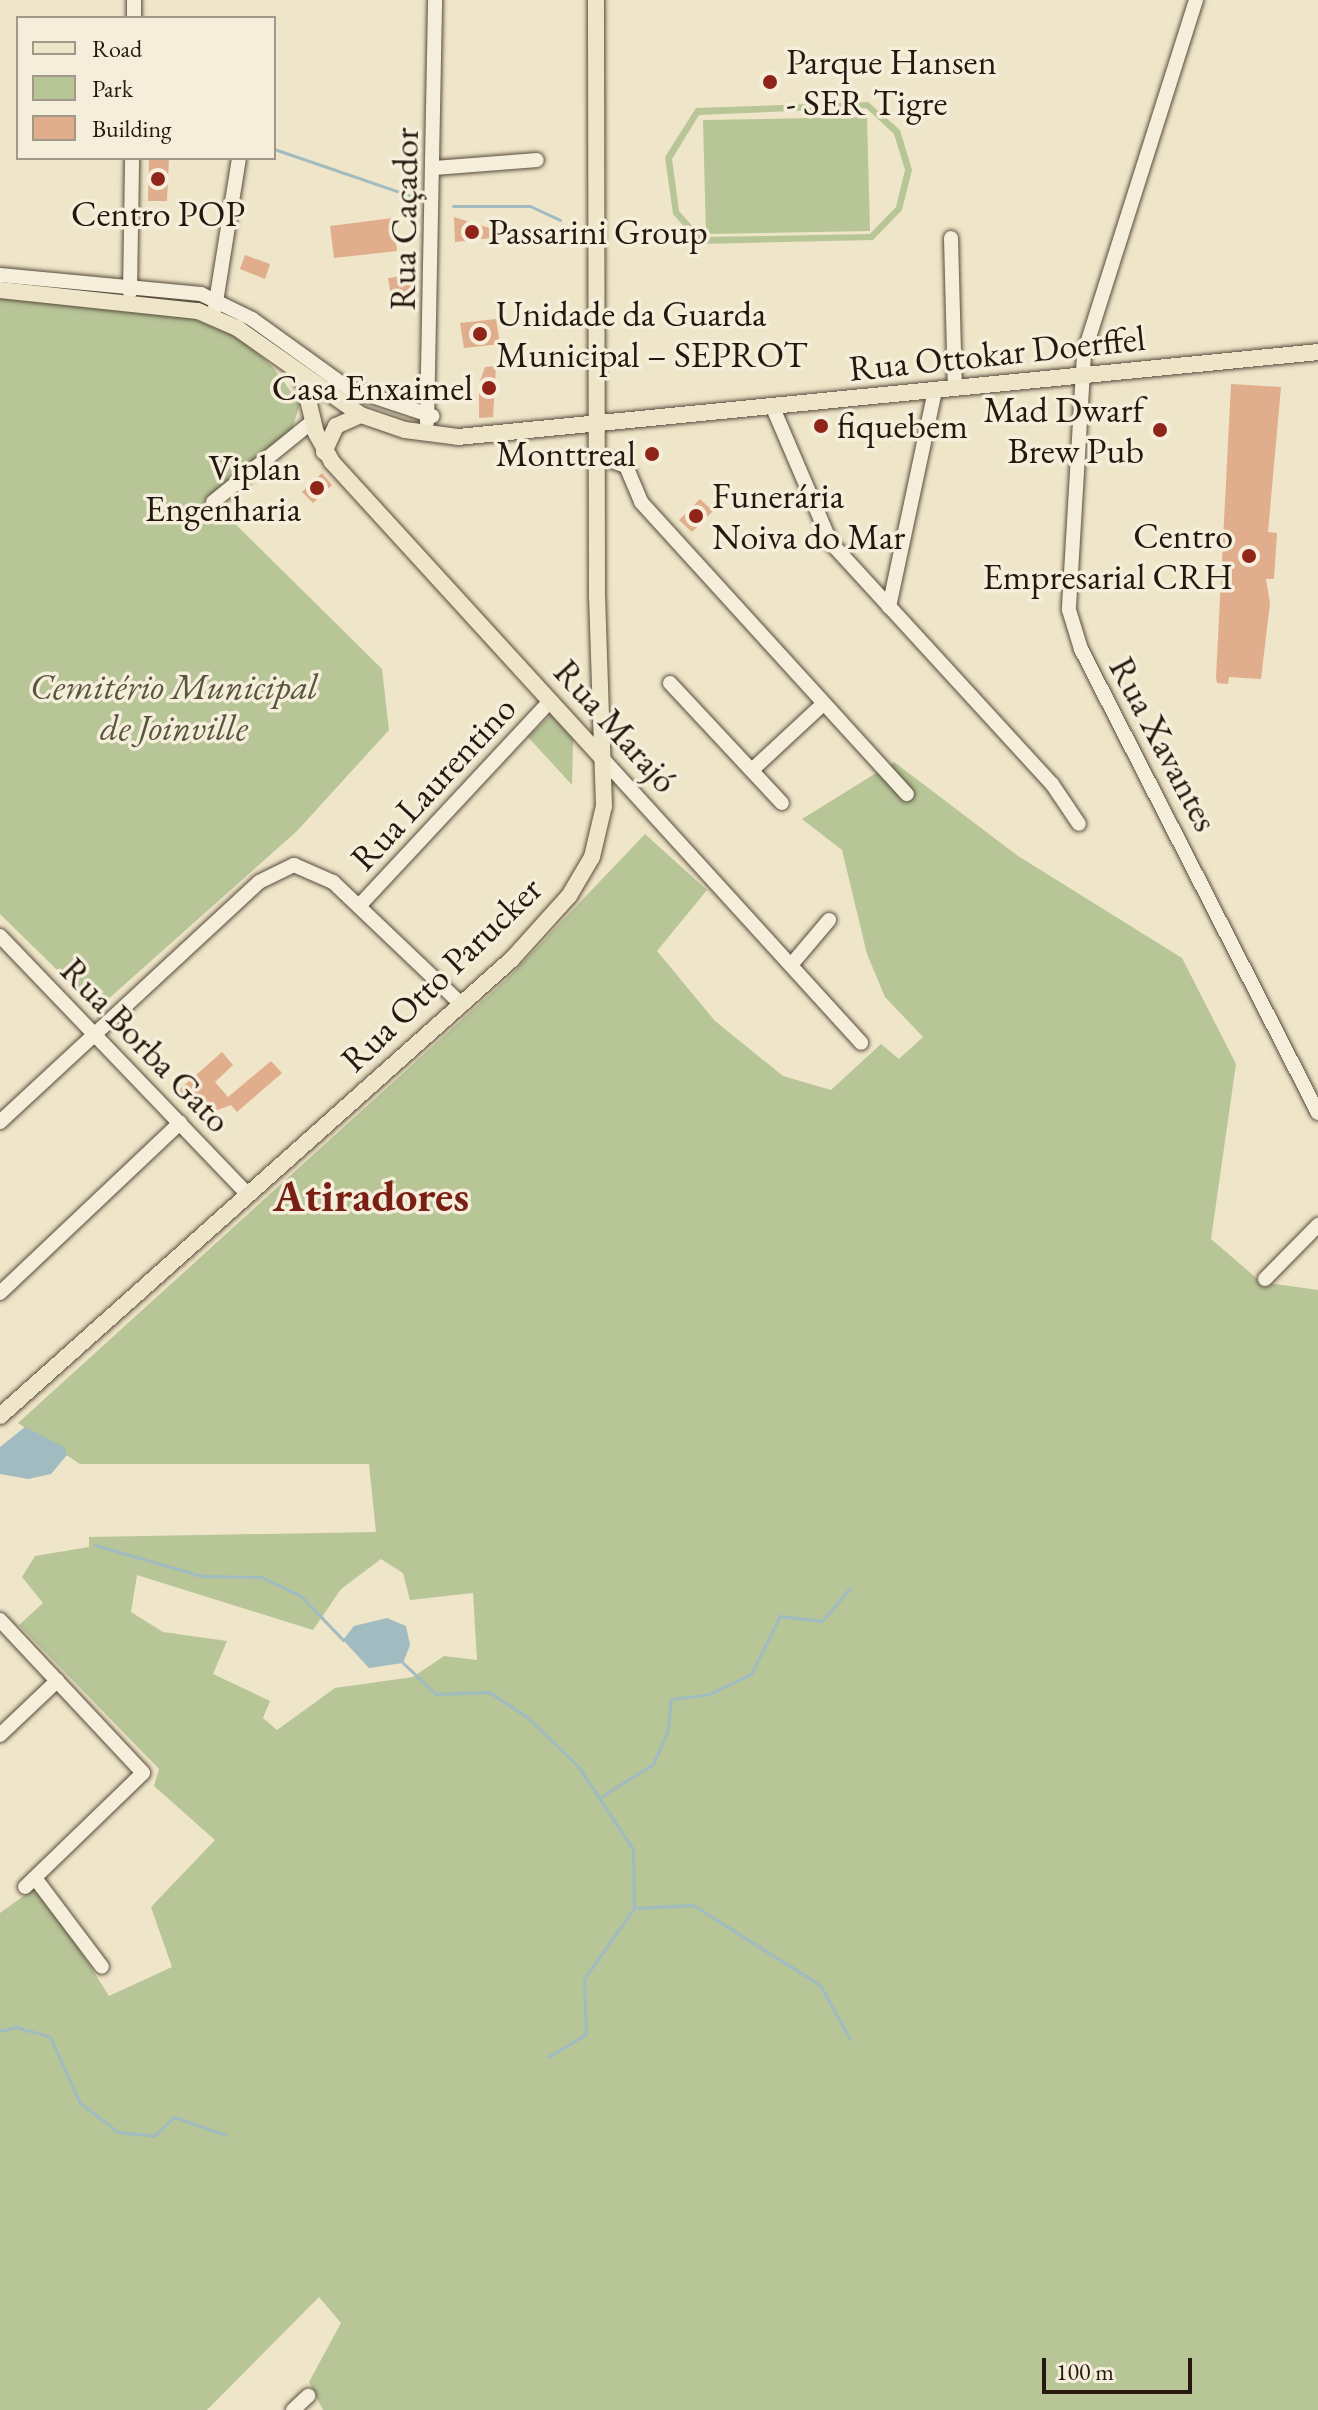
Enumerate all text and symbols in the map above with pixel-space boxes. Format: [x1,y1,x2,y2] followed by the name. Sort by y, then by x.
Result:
[16,16,276,160] legend
[92,33,142,64] text: Road
[786,39,997,124] place label: Parque Hansen - SER Tigre
[92,73,133,104] text: Park
[761,73,779,91] marker: Parque Hansen - SER Tigre
[92,113,172,144] text: Building
[381,127,427,311] street label: Rua Caçador
[149,170,167,188] marker: Centro POP
[71,192,245,236] place label: Centro POP
[488,210,708,254] place label: Passarini Group
[463,223,481,241] marker: Passarini Group
[496,291,807,376] place label: Unidade da Guarda Municipal – SEPROT
[847,316,1147,390] street label: Rua Ottokar Doerffel
[471,325,489,343] marker: Unidade da Guarda Municipal – SEPROT
[272,366,473,410] place label: Casa Enxaimel
[480,379,498,397] marker: Casa Enxaimel
[983,387,1144,472] place label: Mad Dwarf Brew Pub
[837,404,968,448] place label: fiquebem
[812,417,830,435] marker: fiquebem
[1151,421,1169,439] marker: Mad Dwarf Brew Pub
[496,432,636,476] place label: Monttreal
[145,445,301,530] place label: Viplan Engenharia
[643,445,661,463] marker: Monttreal
[712,473,905,558] place label: Funerária Noiva do Mar
[308,479,326,497] marker: Viplan Engenharia
[687,507,705,525] marker: Funerária Noiva do Mar
[983,513,1233,598] place label: Centro Empresarial CRH
[1240,547,1258,565] marker: Centro Empresarial CRH
[1100,650,1228,838] street label: Rua Xavantes
[545,651,687,801] street label: Rua Marajó
[30,664,318,749] park label: Cemitério Municipal de Joinville
[341,687,525,879] street label: Rua Laurentino
[332,867,550,1081] street label: Rua Otto Parucker
[52,949,240,1141] street label: Rua Borba Gato
[273,1170,469,1222] district label: Atiradores
[1046,2342,1196,2392] scale bar
[1056,2356,1114,2387] text: 100 m

